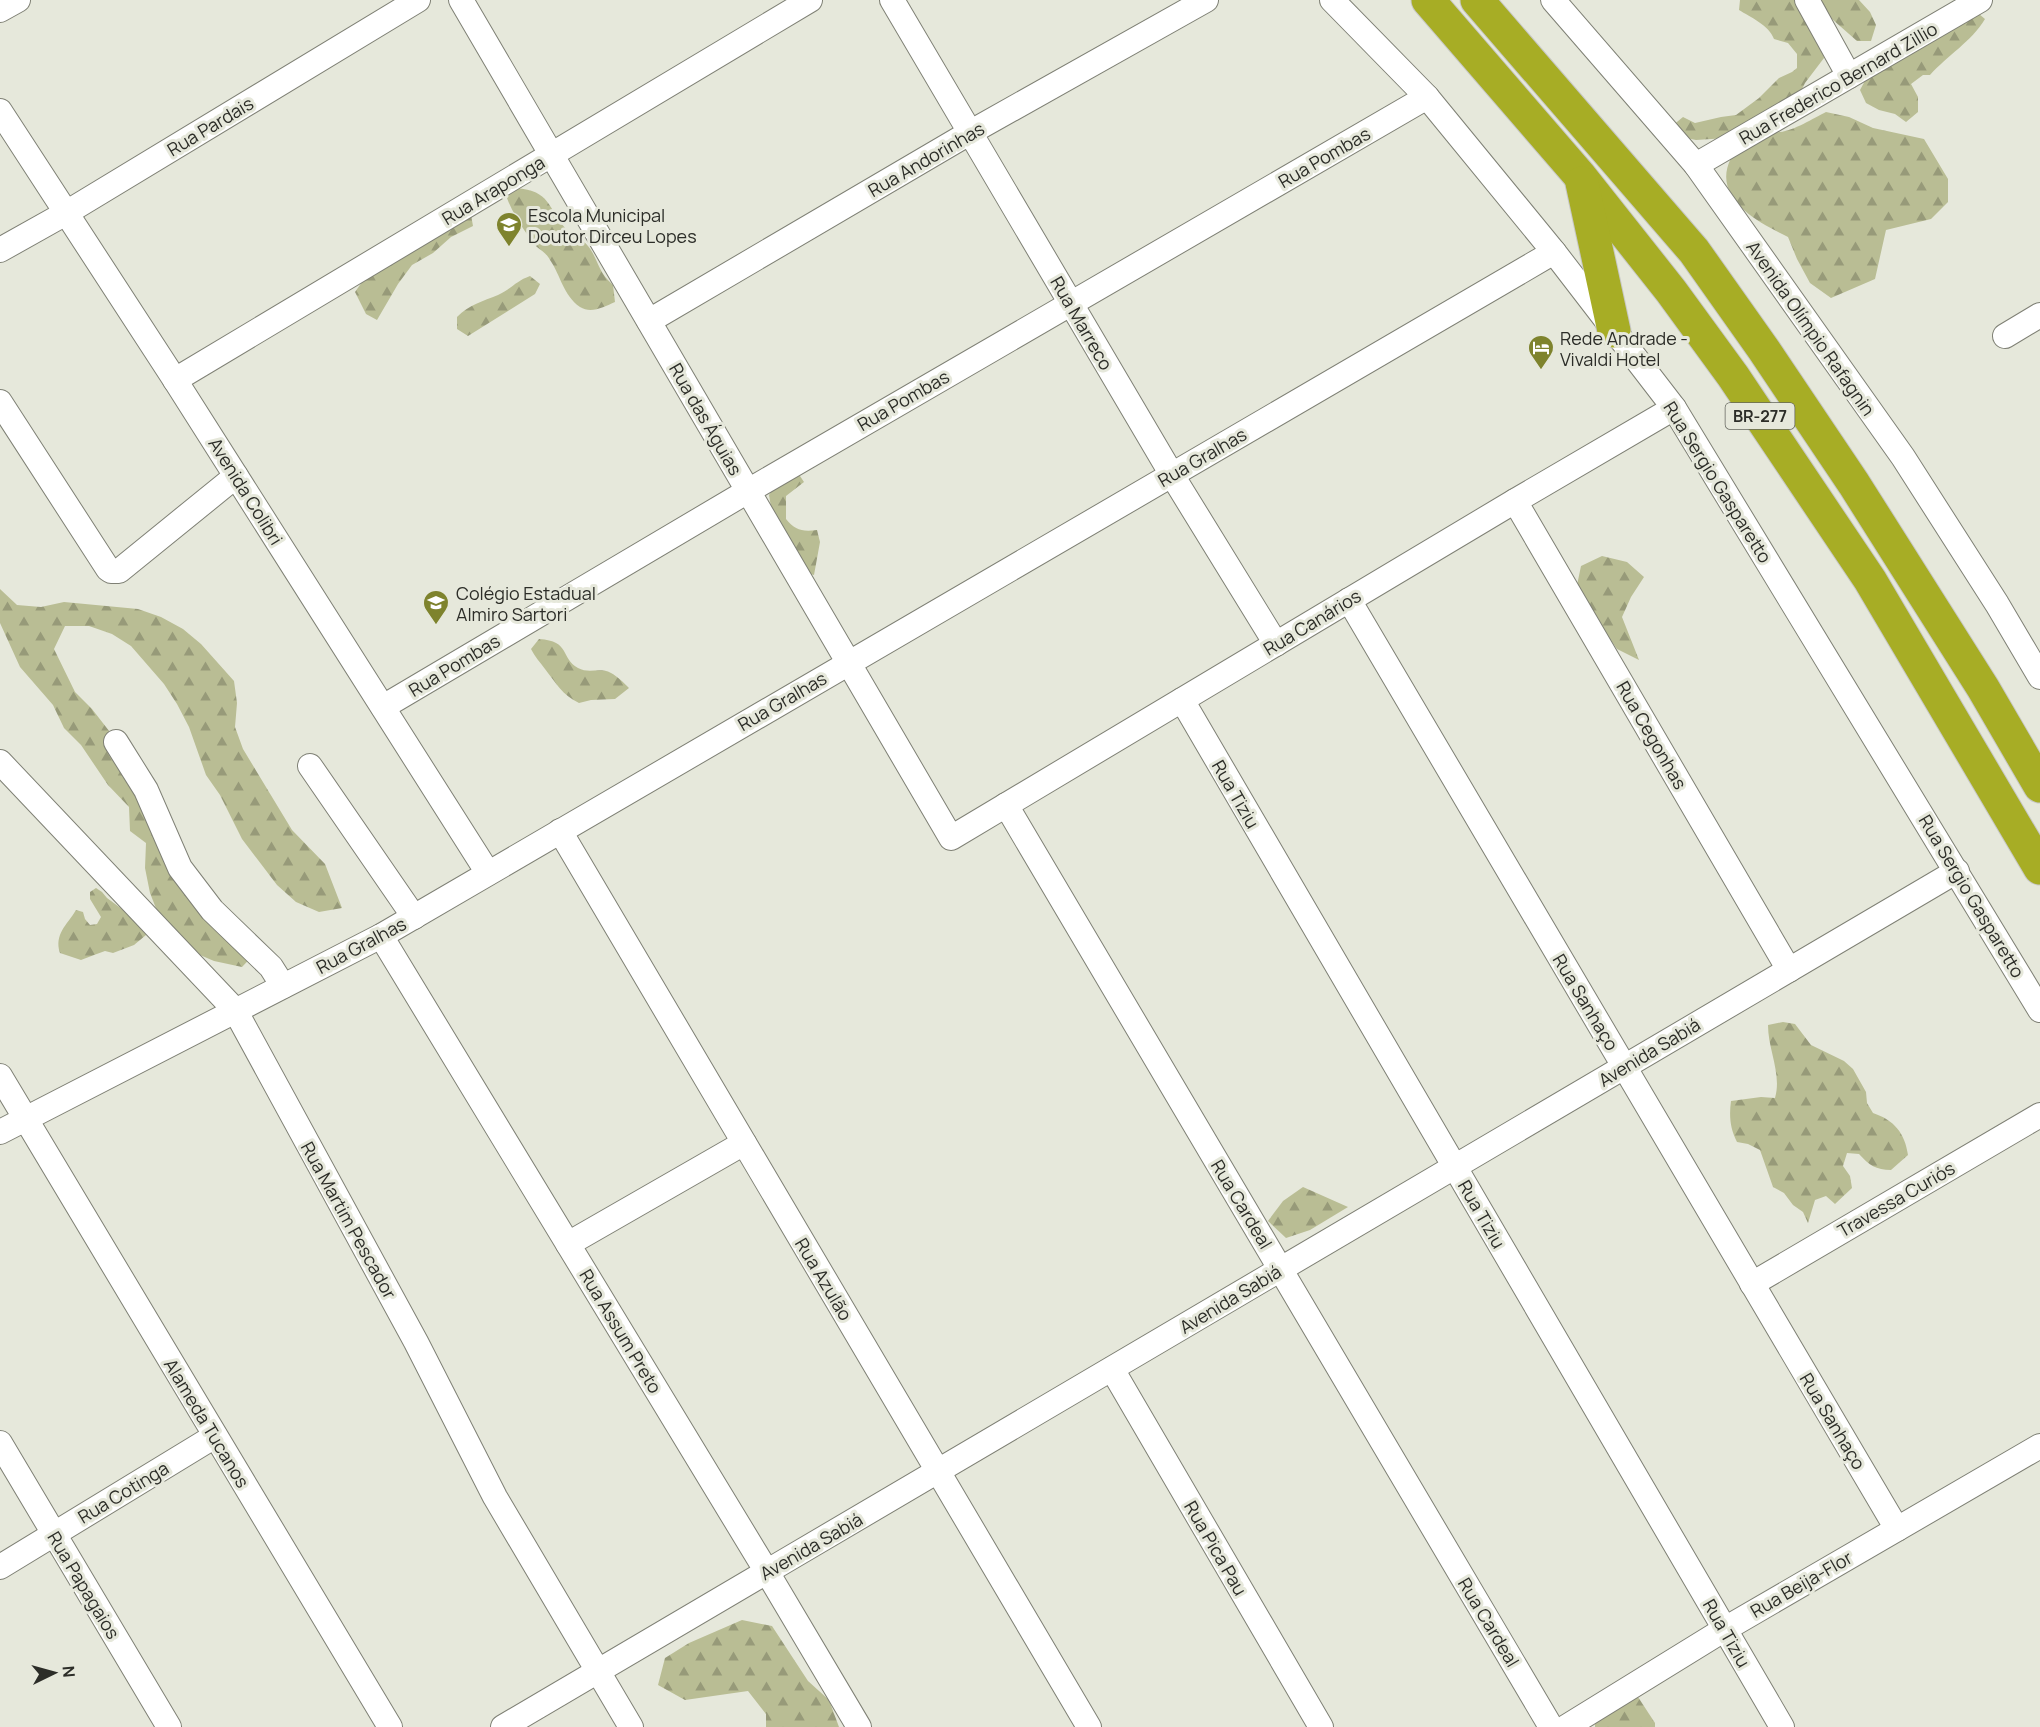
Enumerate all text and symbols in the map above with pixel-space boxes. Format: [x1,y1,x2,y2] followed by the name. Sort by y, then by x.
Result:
[1734,16,1942,150] street label: Rua Frederico Bernard Zillio
[162,91,258,161] street label: Rua Pardais
[863,116,989,202] street label: Rua Andorinhas
[1274,121,1374,193] street label: Rua Pombas
[437,150,549,230] street label: Rua Araponga
[528,203,697,248] place label: Escola Municipal Doutor Dirceu Lopes
[494,210,524,248] school or university icon: Escola Municipal Doutor Dirceu Lopes
[1741,236,1881,420] street label: Avenida Olímpio Rafagnin
[1045,272,1119,374] street label: Rua Marreco
[1560,326,1688,371] place label: Rede Andrade - Vivaldi Hotel
[1526,333,1556,371] hotel icon: Rede Andrade - Vivaldi Hotel
[664,359,748,479] street label: Rua das Águias
[853,364,953,436] street label: Rua Pombas
[1659,397,1777,567] street label: Rua Sergio Gasparetto
[1726,403,1794,429] road number: BR-277
[1153,422,1251,492] street label: Rua Gralhas
[203,433,289,549] street label: Avenida Colibri
[456,581,596,626] place label: Colégio Estadual Almiro Sartori
[1259,583,1365,661] street label: Rua Canários
[421,588,451,626] school or university icon: Colégio Estadual Almiro Sartori
[404,628,504,702] street label: Rua Pombas
[733,666,831,736] street label: Rua Gralhas
[1611,677,1693,793] street label: Rua Cegonhas
[1207,756,1265,832] street label: Rua Tiziu
[1914,810,2030,982] street label: Rua Sergio Gasparetto
[312,911,410,979] street label: Rua Gralhas
[1548,949,1624,1055] street label: Rua Sanhaço
[1594,1012,1704,1092] street label: Avenida Sabiá
[296,1137,402,1303] street label: Rua Martim Pescador
[1206,1155,1278,1253] street label: Rua Cardeal
[1833,1156,1959,1242] street label: Travessa Curiós
[1453,1176,1511,1252] street label: Rua Tiziu
[790,1233,858,1325] street label: Rua Azulão
[1175,1259,1285,1339] street label: Avenida Sabiá
[574,1265,668,1397] street label: Rua Assum Preto
[159,1354,255,1492] street label: Alameda Tucanos
[1795,1368,1871,1474] street label: Rua Sanhaço
[73,1455,173,1529] street label: Rua Cotinga
[1179,1496,1253,1600] street label: Rua Pica Pau
[755,1507,867,1585] street label: Avenida Sabiá
[42,1527,126,1643] street label: Rua Papagaios
[1746,1545,1857,1623] street label: Rua Beija-Flor
[1453,1573,1525,1671] street label: Rua Cardeal
[1698,1595,1756,1671] street label: Rua Tiziu
[24,1643,84,1703] north arrow
[57,1665,80,1678] text: N

